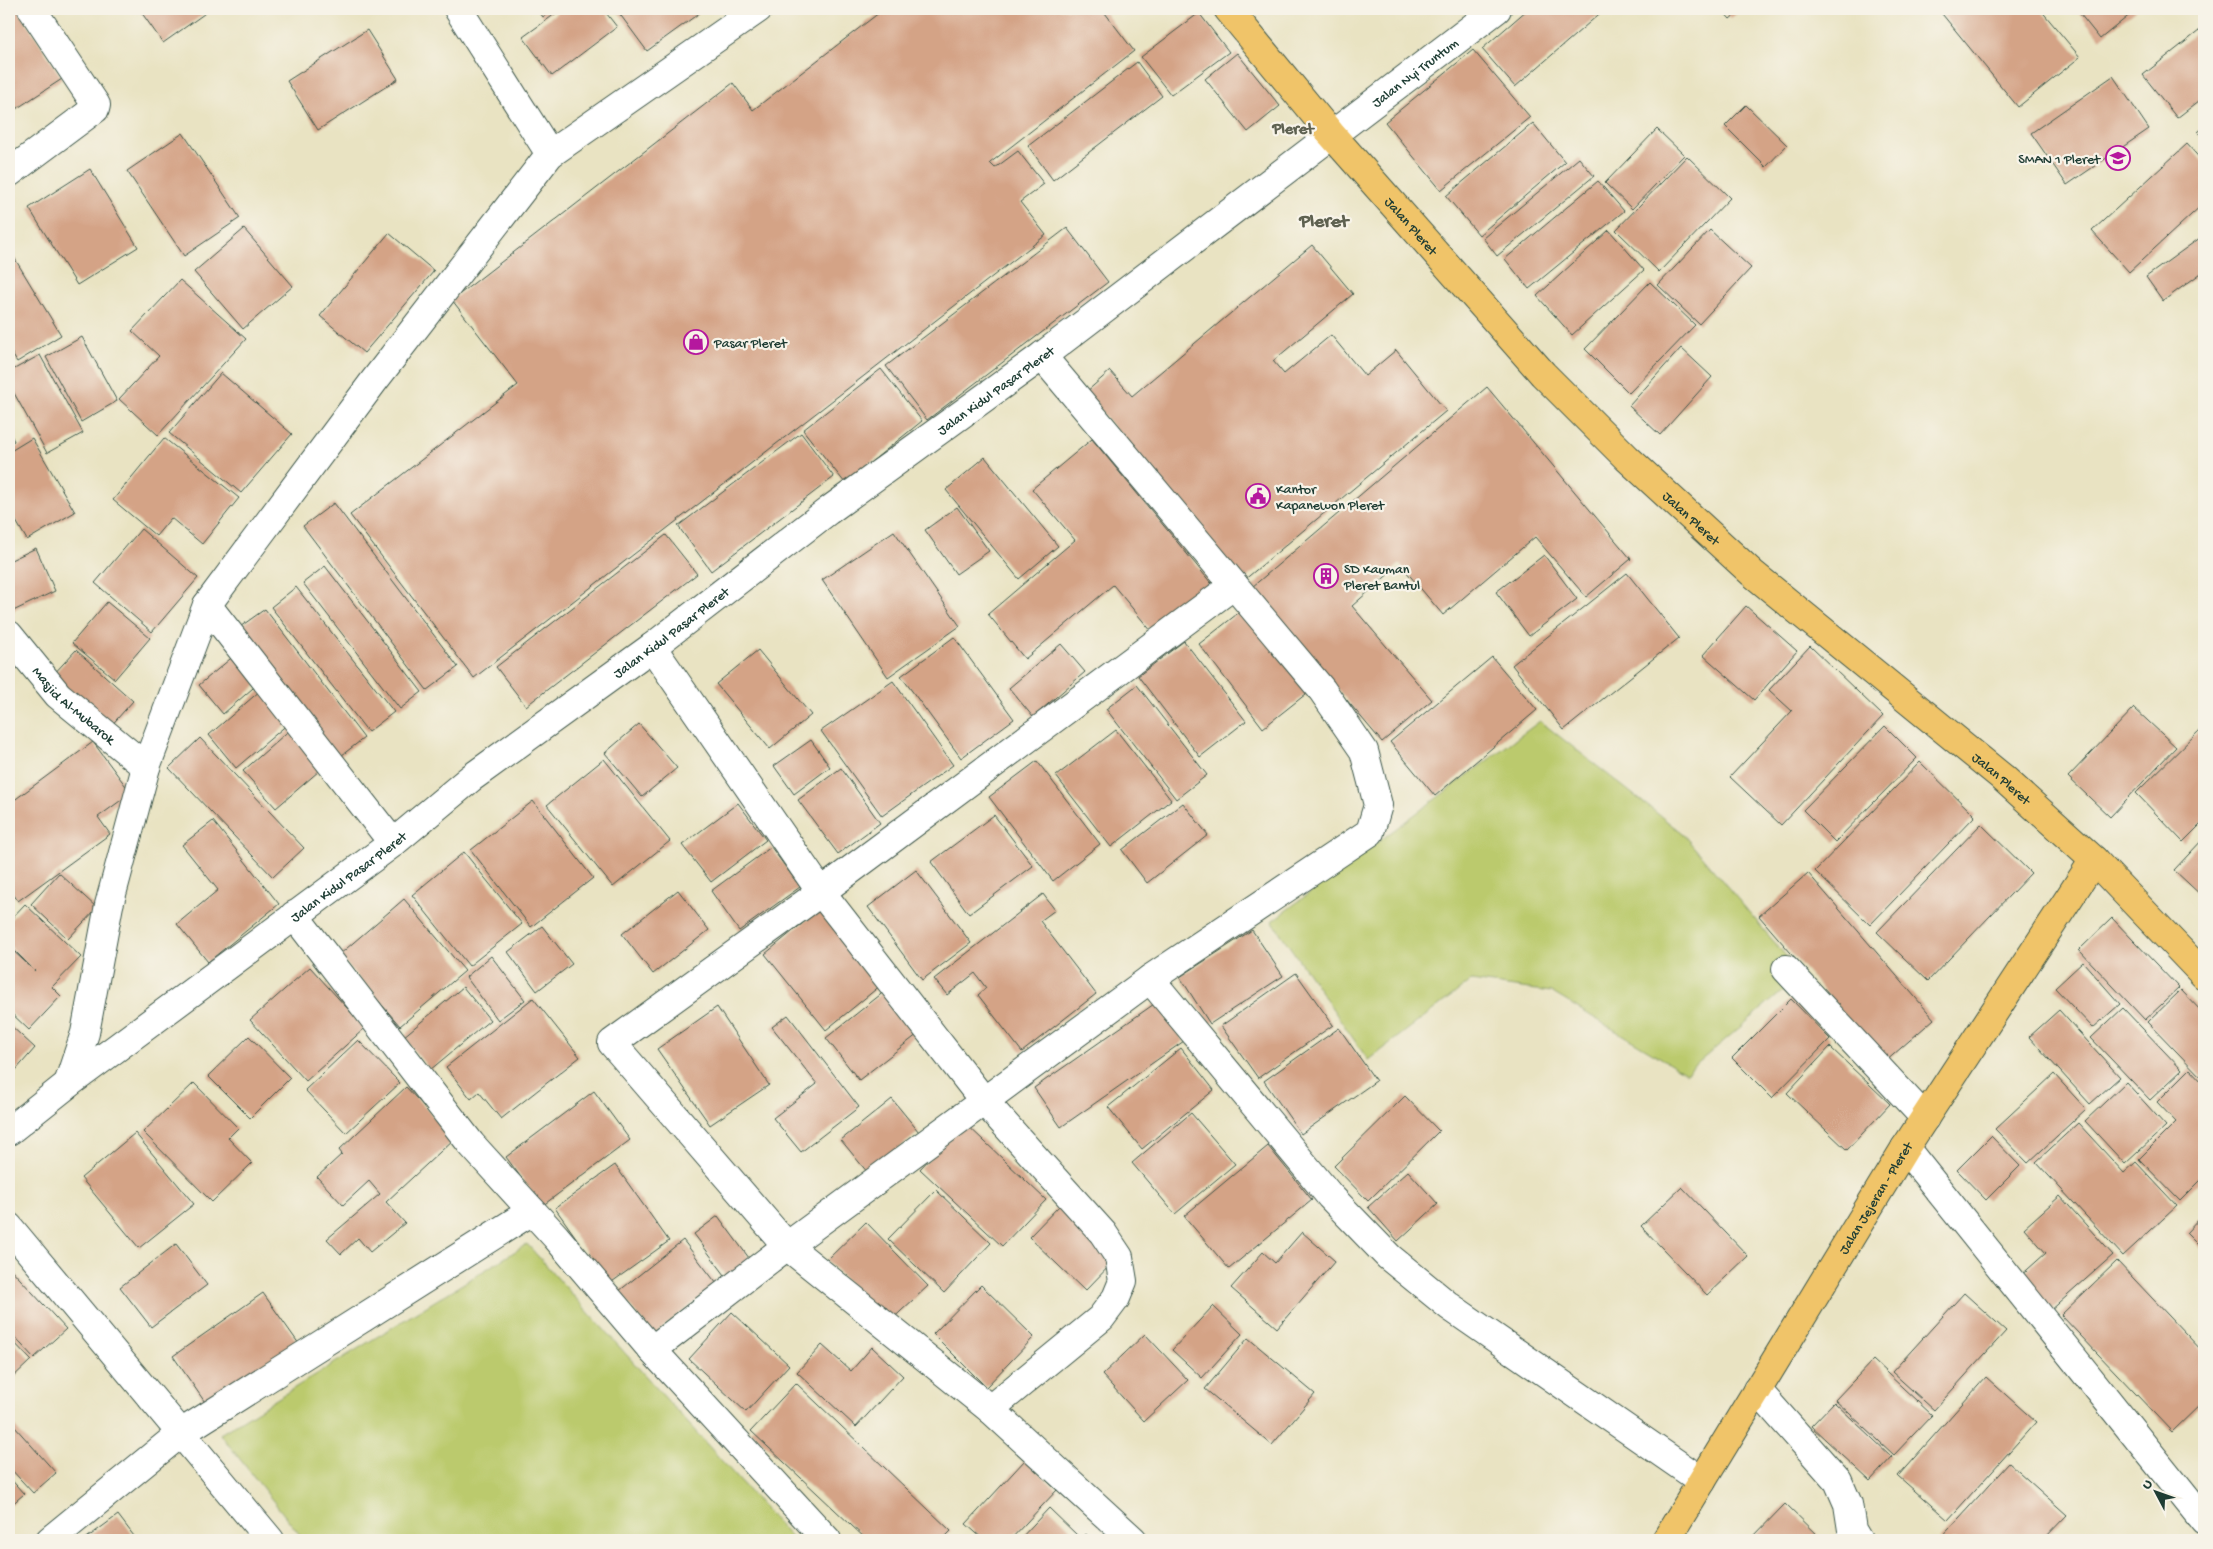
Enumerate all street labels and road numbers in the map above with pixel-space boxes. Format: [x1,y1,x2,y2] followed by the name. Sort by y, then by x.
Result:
[1369,36,1463,112] street label: Jalan Nyi Truntum
[1380,194,1441,261] street label: Jalan Pleret
[935,343,1060,440] street label: Jalan Kidul Pasar Pleret
[1658,489,1723,551] street label: Jalan Pleret
[611,584,734,683] street label: Jalan Kidul Pasar Pleret
[27,664,119,750] street label: Masjid Al-Mubarok
[1968,750,2034,810] street label: Jalan Pleret
[288,828,412,927] street label: Jalan Kidul Pasar Pleret
[1836,1139,1918,1258] street label: Jalan Jejeran - Pleret

